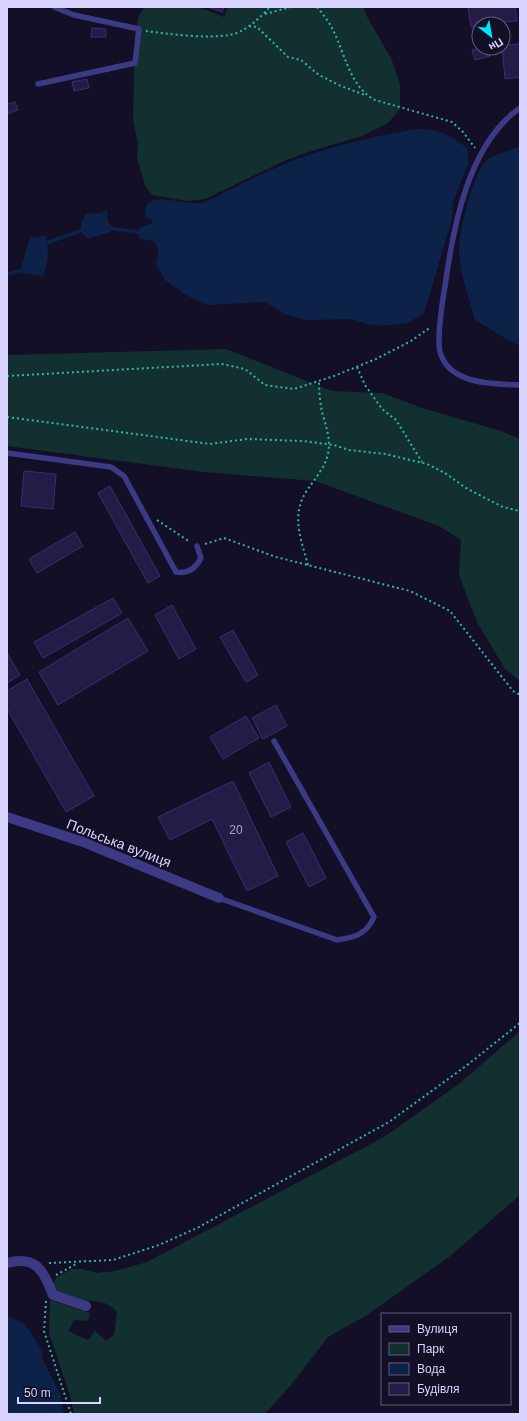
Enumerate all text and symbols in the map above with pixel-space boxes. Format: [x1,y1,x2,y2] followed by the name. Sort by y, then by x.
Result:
[471,16,511,56] north arrow
[487,36,505,53] text: Пн
[64,816,174,870] street label: Польська вулиця
[229,823,243,837] house number: 20
[381,1313,511,1405] legend
[417,1322,458,1336] text: Вулиця
[417,1342,445,1356] text: Парк
[417,1362,445,1376] text: Вода
[18,1379,100,1405] scale bar
[417,1382,459,1396] text: Будівля
[24,1386,51,1400] text: 50 m

